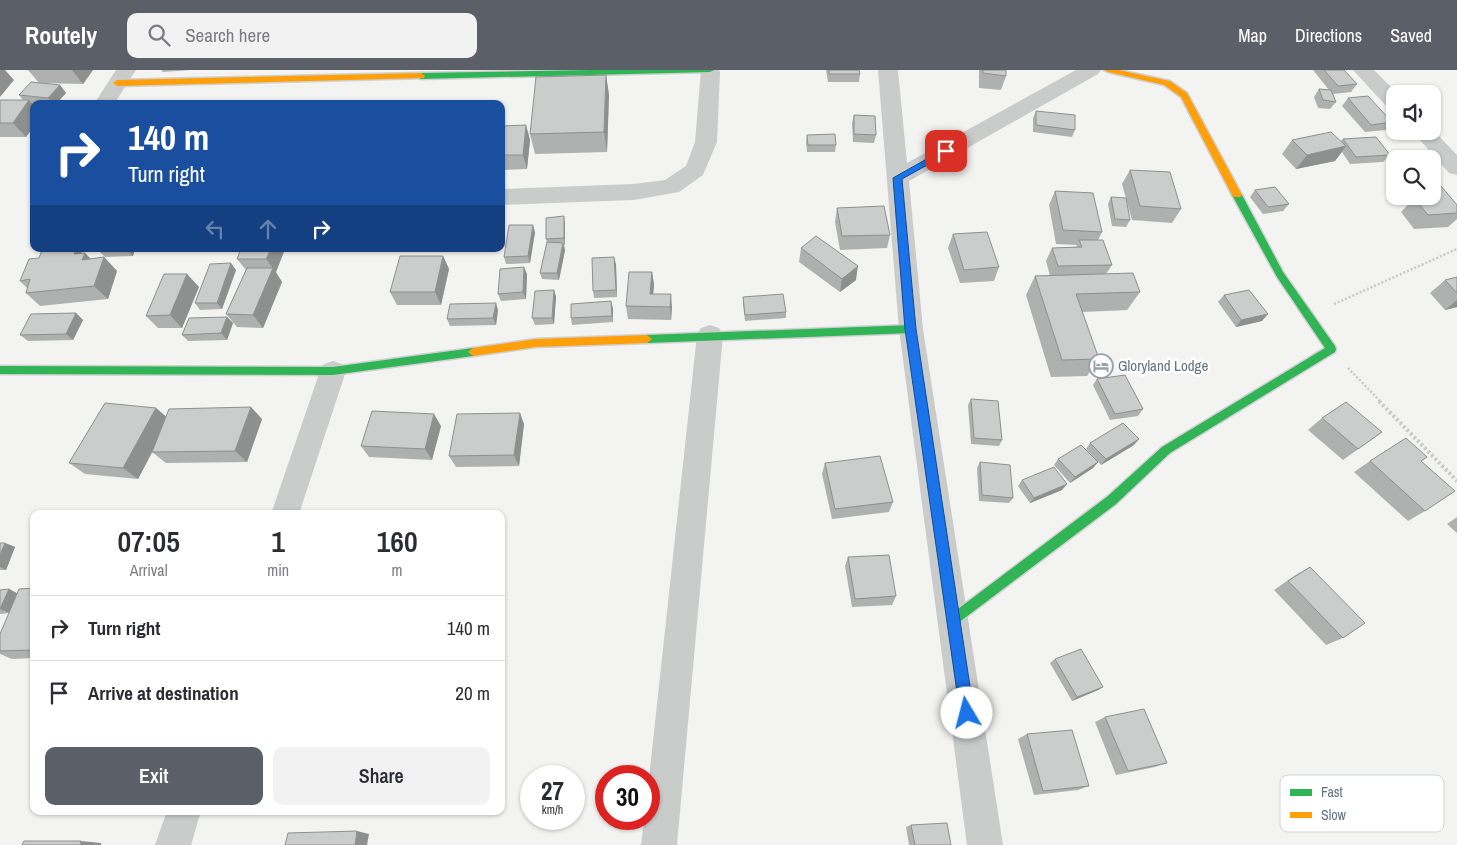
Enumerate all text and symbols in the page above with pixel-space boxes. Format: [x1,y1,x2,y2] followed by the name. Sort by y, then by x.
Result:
[127,13,477,58] search box
[25,19,97,51] text: Routely
[145,21,173,49] icon: search
[185,22,270,48] text: Search here
[1238,23,1267,48] text: Map
[1295,23,1362,48] text: Directions
[1390,23,1432,48] text: Saved
[1386,85,1441,205] map controls
[1386,85,1441,140] button: sound
[128,114,209,161] text: 140 m
[45,120,110,185] icon: right
[925,130,967,172] pin
[932,137,960,165] icon: arrive
[1386,150,1441,205] button: search
[128,159,205,189] text: Turn right
[201,215,229,243] icon: left
[254,215,282,243] icon: ahead
[307,215,335,243] icon: right
[1088,353,1114,379] hotel icon: Gloryland Lodge
[1118,355,1208,376] place label: Gloryland Lodge
[117,521,180,561] text: 07:05
[271,521,285,561] text: 1
[377,521,418,561] text: 160
[130,559,168,581] text: Arrival
[267,559,289,581] text: min
[392,559,403,581] text: m
[45,614,73,642] icon: right
[88,615,160,641] text: Turn right
[447,615,490,641] text: 140 m
[45,679,73,707] icon: arrive
[88,680,239,706] text: Arrive at destination
[455,680,490,706] text: 20 m
[940,686,992,738] position arrow
[45,747,263,805] button: Exit
[273,747,490,805] button: Share
[595,765,660,830] speed limit sign: 30
[541,774,564,808] text: 27
[1280,775,1444,832] legend
[1321,783,1343,801] text: Fast
[542,802,563,818] text: km/h
[1321,806,1347,824] text: Slow

